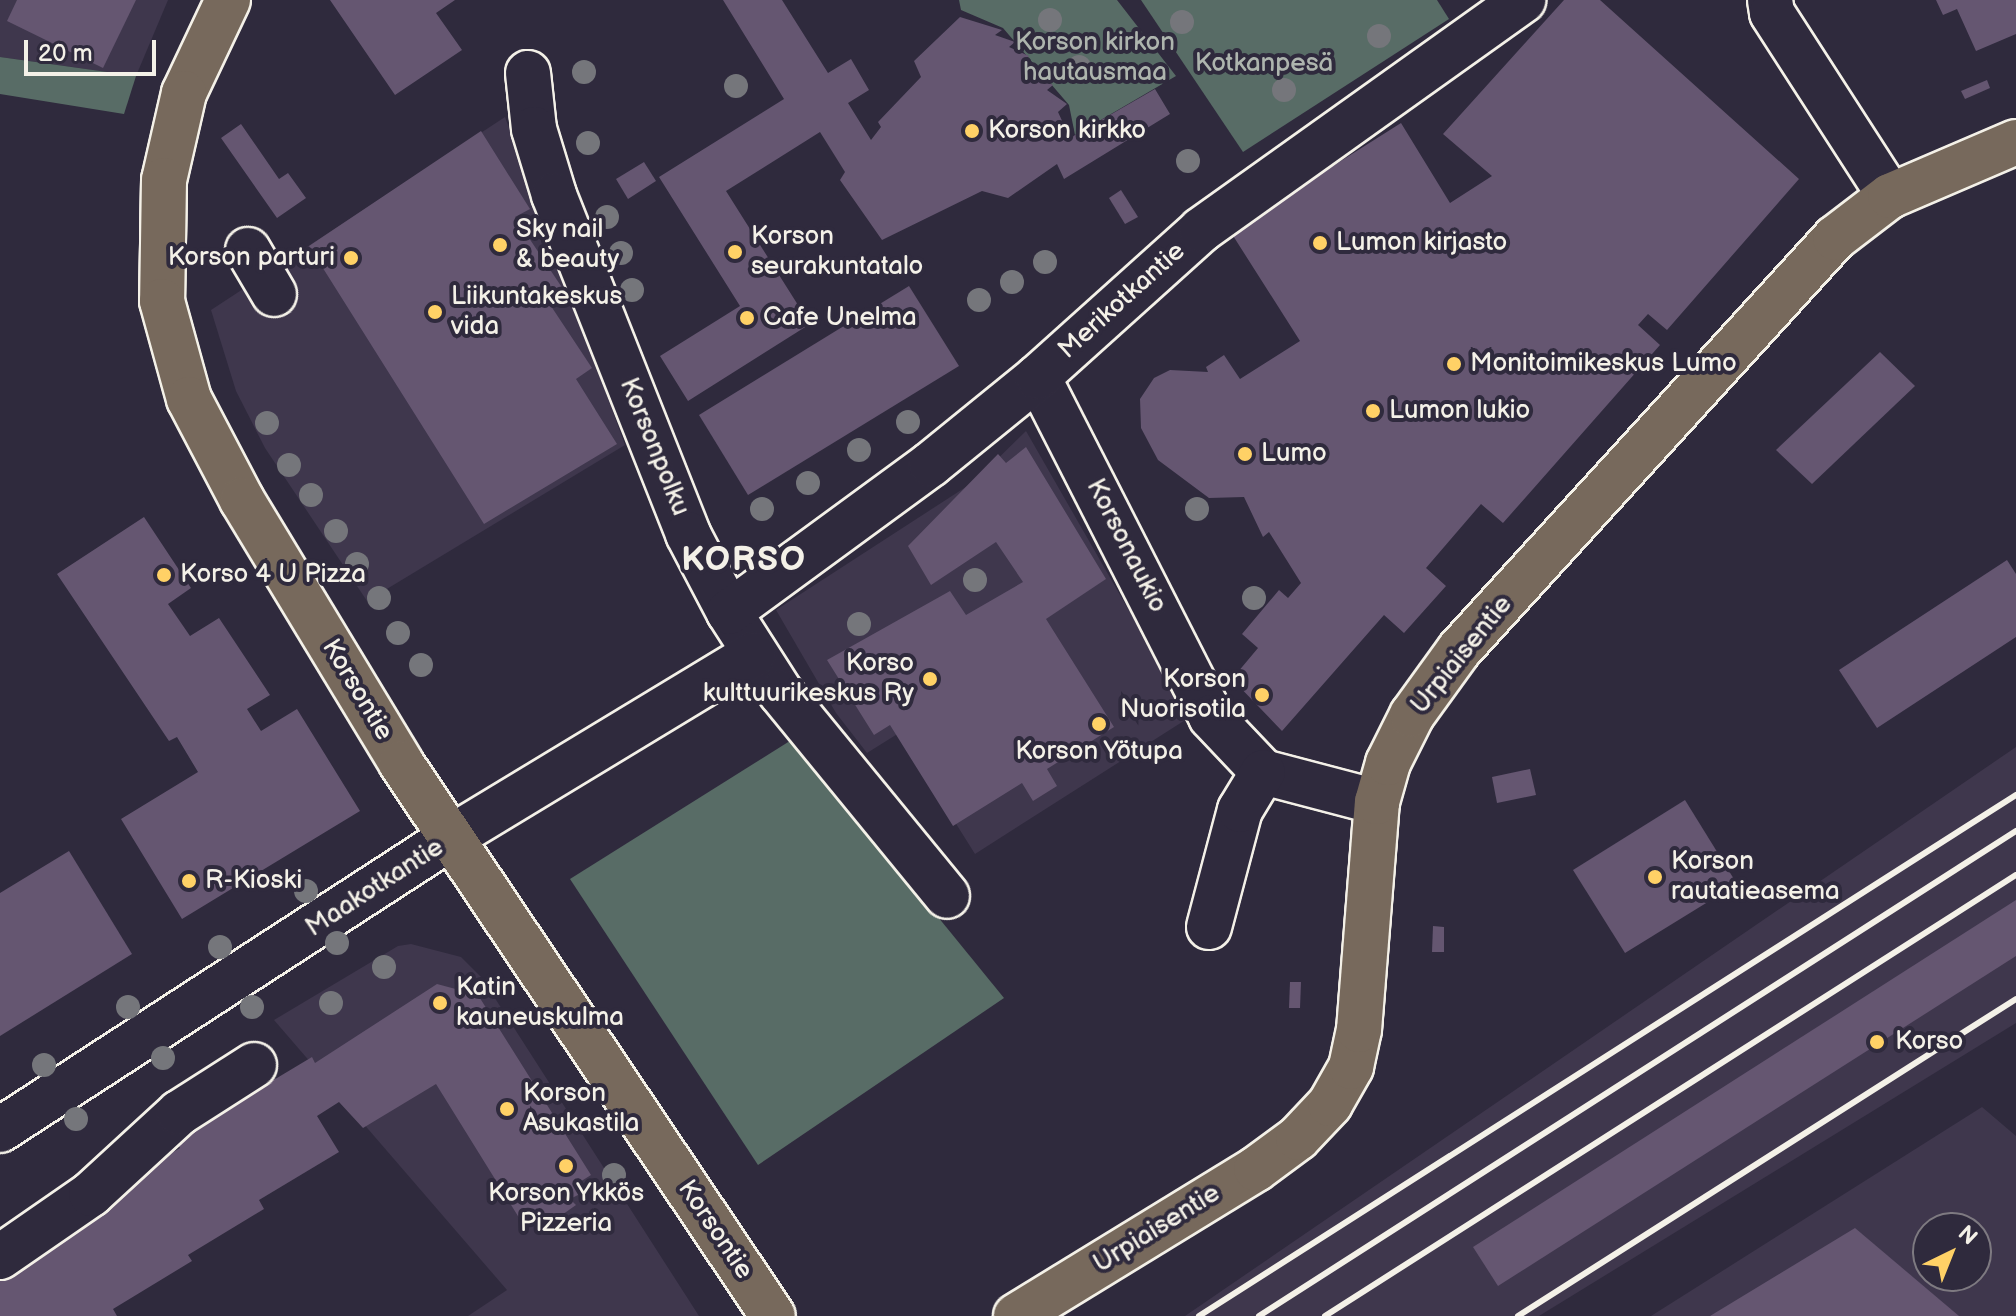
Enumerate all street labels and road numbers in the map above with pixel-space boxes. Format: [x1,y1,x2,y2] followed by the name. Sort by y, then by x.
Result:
[1052,236,1192,366] street label: Merikotkantie
[612,374,696,520] street label: Korsonpolku
[1079,474,1173,618] street label: Korsonaukio
[1405,590,1519,720] street label: Urpiaisentie
[315,634,399,746] street label: Korsontie
[300,832,450,944] street label: Maakotkantie
[671,1175,759,1285] street label: Korsontie
[1088,1178,1226,1280] street label: Urpiaisentie

